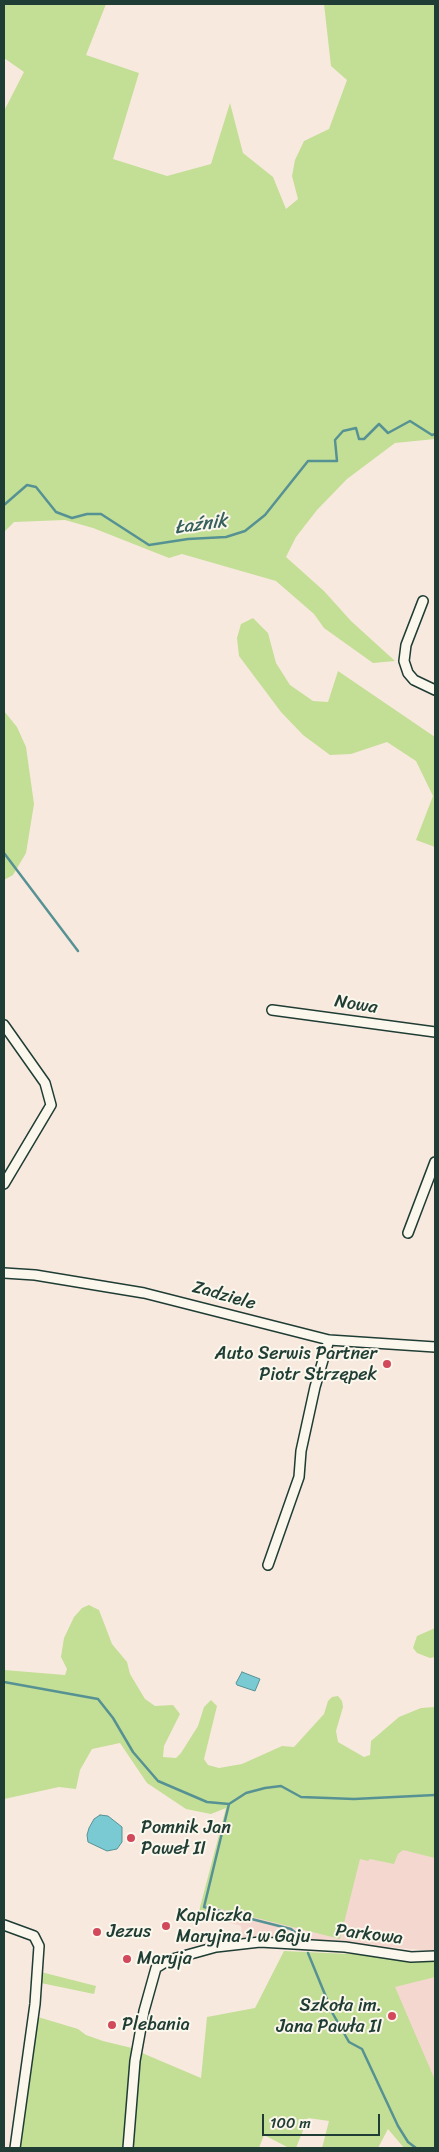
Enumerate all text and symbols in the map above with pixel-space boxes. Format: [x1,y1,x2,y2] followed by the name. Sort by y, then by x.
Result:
[173,510,229,540] water label: Łaźnik
[333,991,379,1019] street label: Nowa
[190,1277,258,1315] street label: Zadziele
[215,1343,377,1386] place label: Auto Serwis Partner Piotr Strzępek
[381,1358,393,1370] marker: Auto Serwis Partner Piotr Strzępek
[141,1817,231,1860] place label: Pomnik Jan Paweł II
[125,1832,137,1844] marker: Pomnik Jan Paweł II
[176,1905,310,1948] place label: Kapliczka Maryjna 1 w Gaju
[160,1920,172,1932] marker: Kapliczka Maryjna 1 w Gaju
[334,1920,404,1950] street label: Parkowa
[107,1921,151,1943] place label: Jezus
[91,1926,103,1938] marker: Jezus
[137,1948,192,1970] place label: Maryja
[121,1953,133,1965] marker: Maryja
[276,1995,382,2038] place label: Szkoła im. Jana Pawła II
[386,2010,398,2022] marker: Szkoła im. Jana Pawła II
[122,2014,190,2036] place label: Plebania
[106,2019,118,2031] marker: Plebania
[264,2104,382,2136] scale bar
[270,2110,311,2136] text: 100 m

